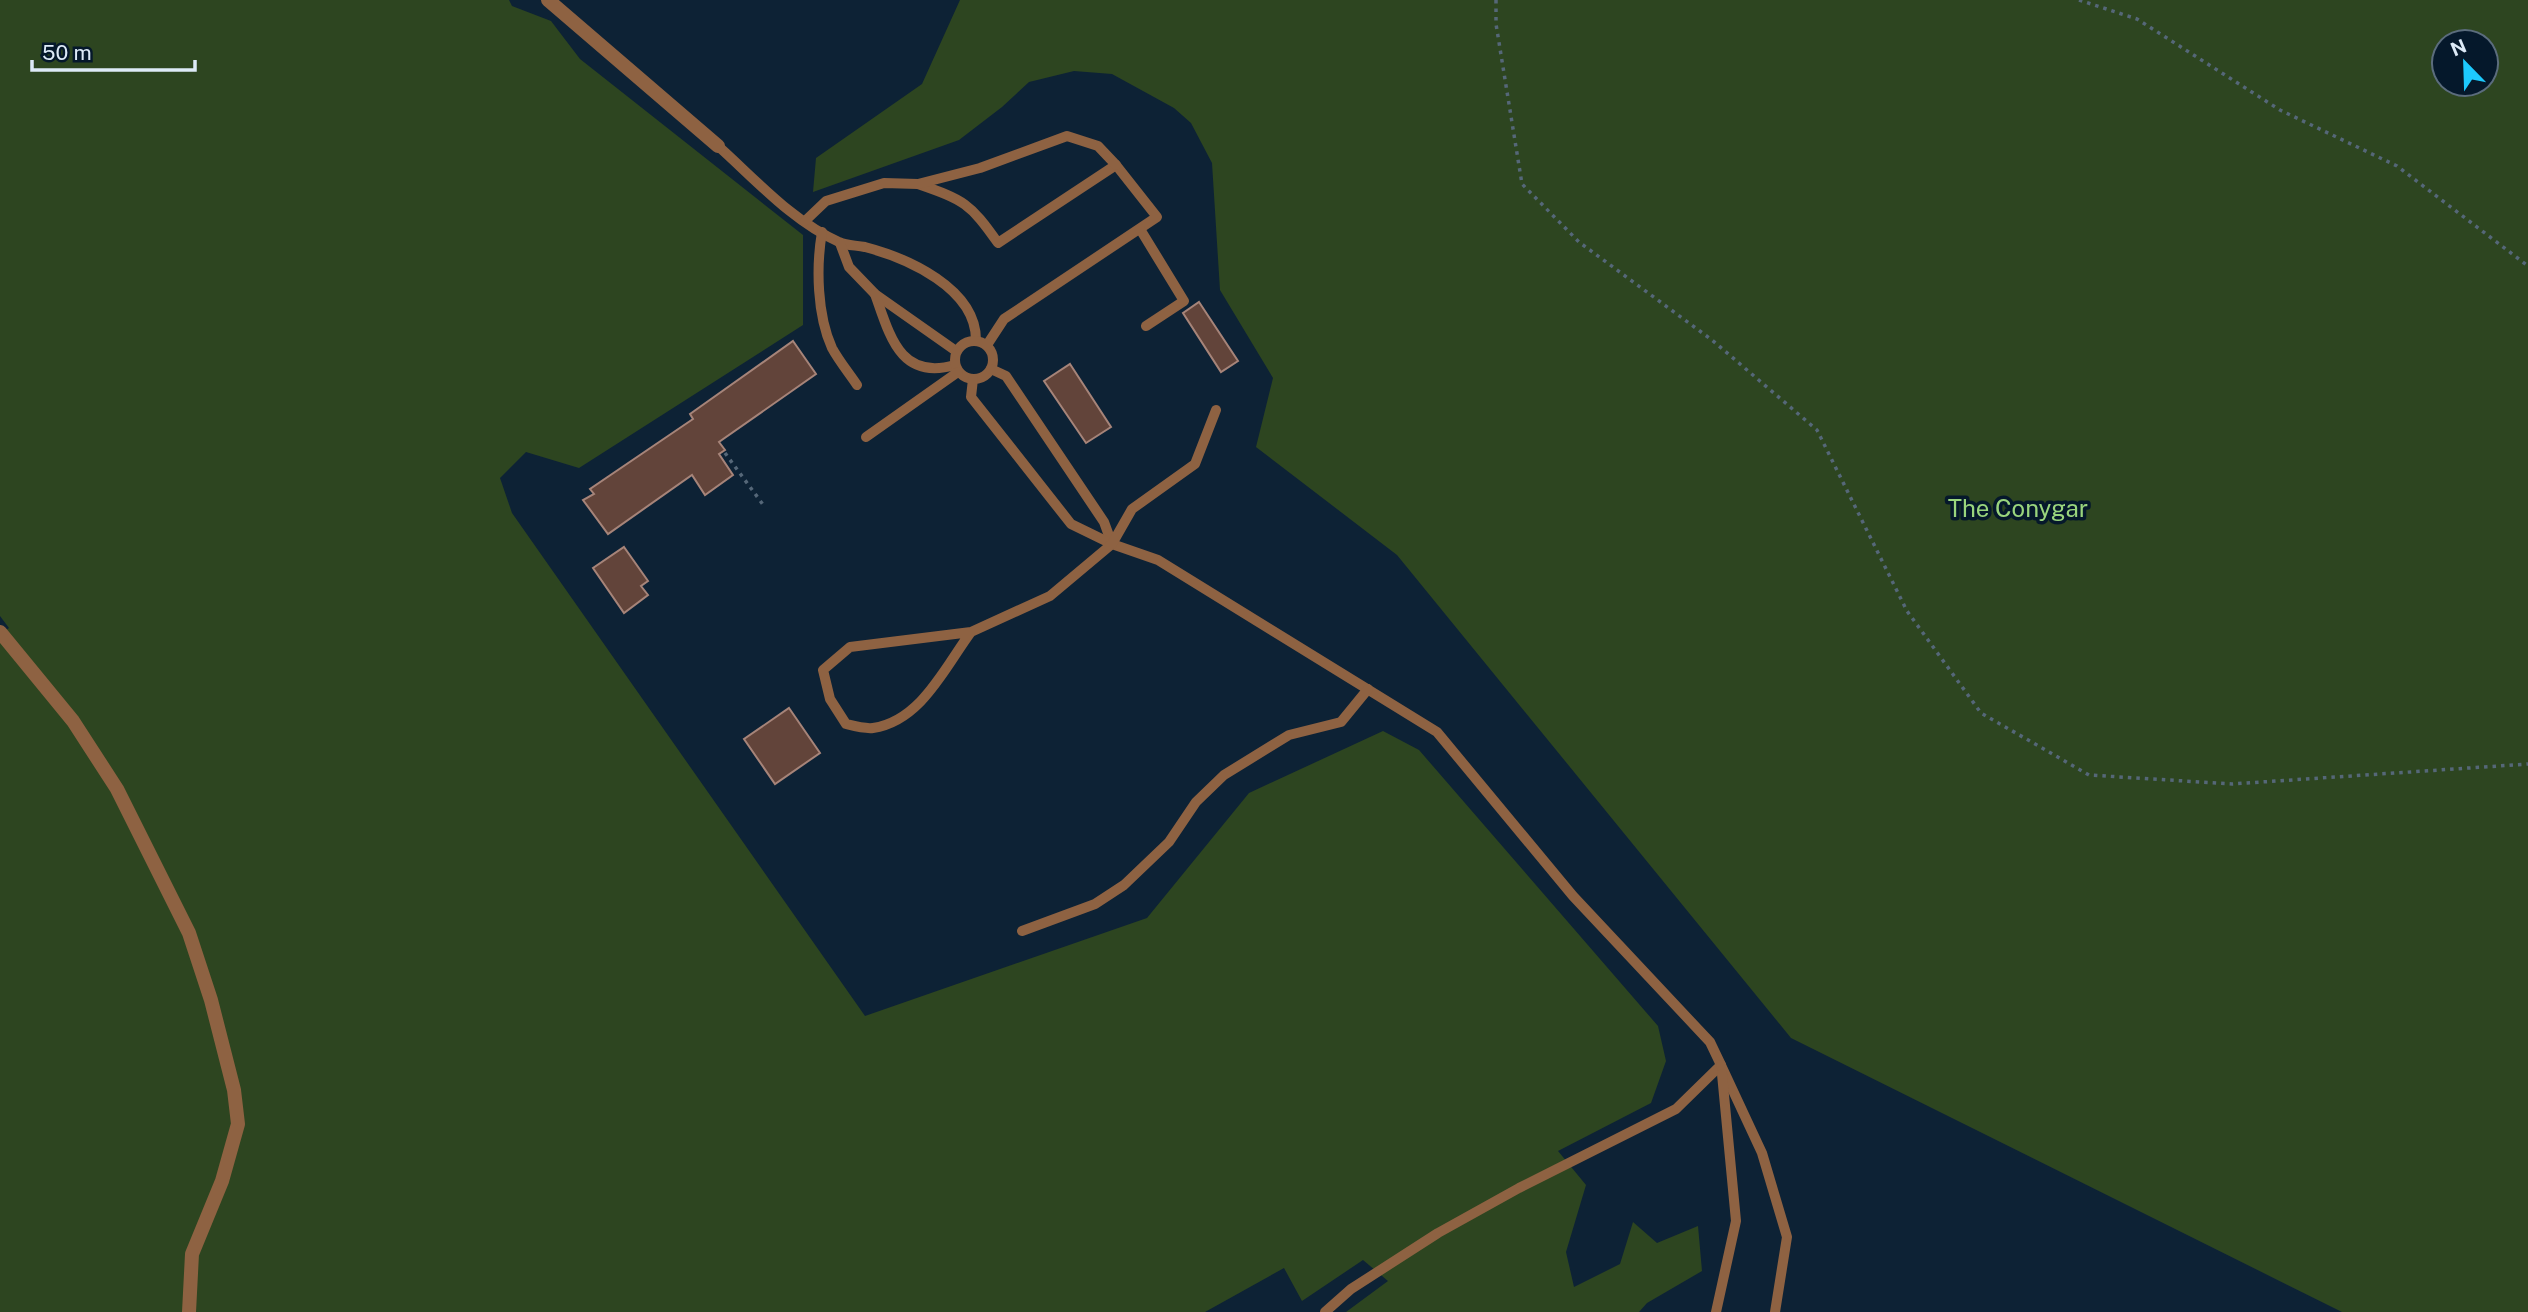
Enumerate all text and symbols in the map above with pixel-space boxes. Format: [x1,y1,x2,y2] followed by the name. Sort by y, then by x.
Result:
[32,28,194,72] scale bar
[2430,28,2500,98] north arrow
[2447,34,2469,60] text: N
[42,40,92,65] text: 50 m
[1948,494,2088,522] park label: The Conygar

